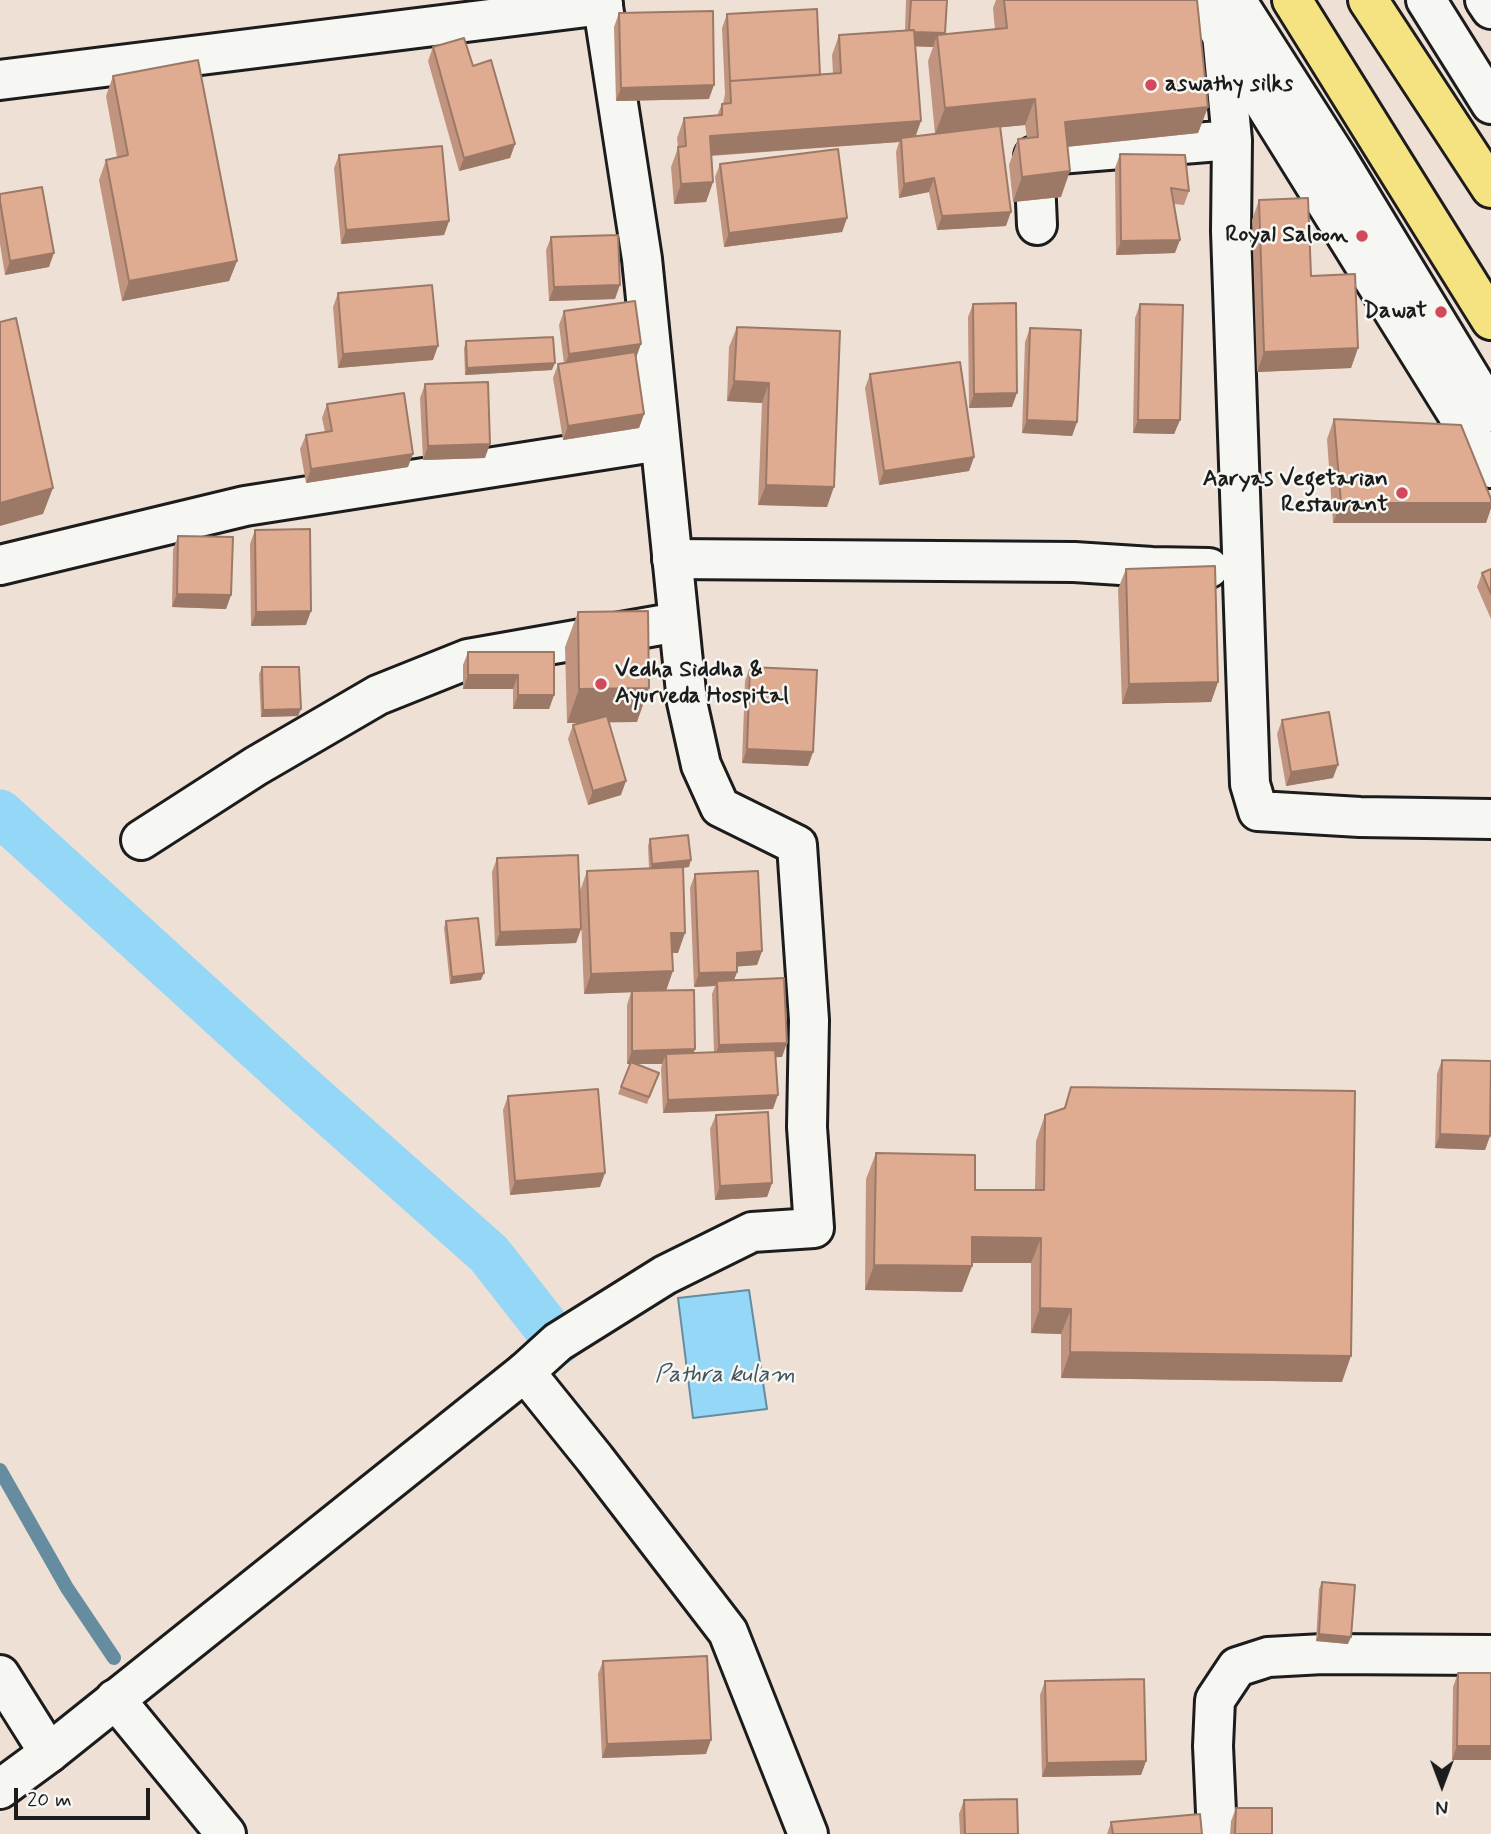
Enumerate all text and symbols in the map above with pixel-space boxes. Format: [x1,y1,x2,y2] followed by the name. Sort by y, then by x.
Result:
[1165,71,1293,99] place label: aswathy silks
[1143,77,1159,93] marker: aswathy silks
[1225,222,1348,250] place label: Royal Saloon
[1354,228,1370,244] marker: Royal Saloon
[1363,298,1427,326] place label: Dawat
[1433,304,1449,320] marker: Dawat
[1203,466,1388,520] place label: Aaryas Vegetarian Restaurant
[1394,485,1410,501] marker: Aaryas Vegetarian Restaurant
[615,657,789,711] place label: Vedha Siddha & Ayurveda Hospital
[593,676,609,692] marker: Vedha Siddha & Ayurveda Hospital
[655,1362,795,1390] water label: Pathra kulam
[1407,1750,1477,1820] north arrow
[18,1774,154,1818] scale bar
[27,1786,72,1814] text: 20 m
[1436,1794,1448,1819] text: N

